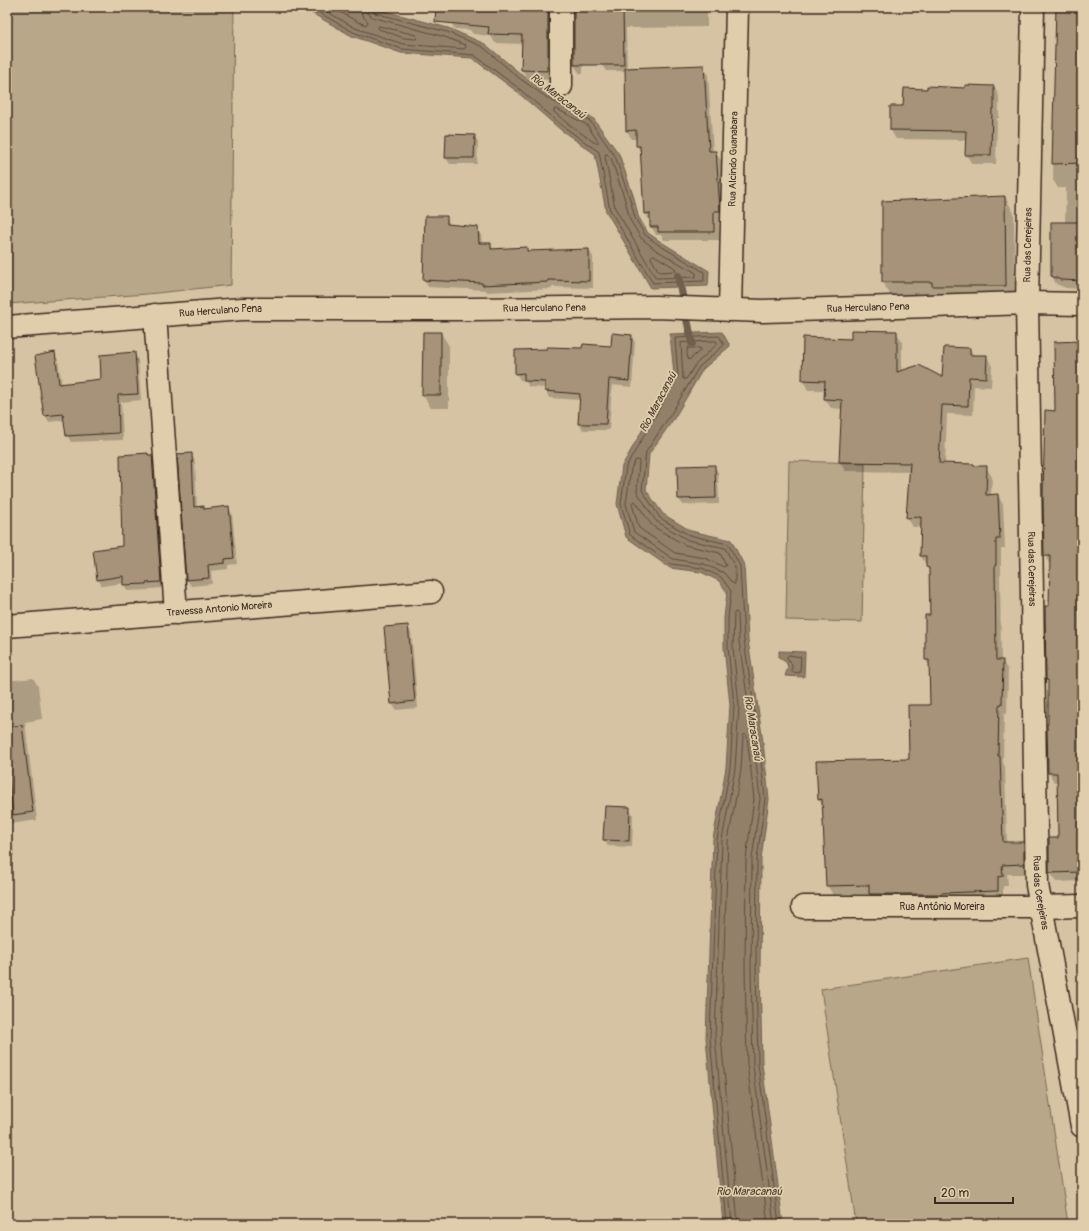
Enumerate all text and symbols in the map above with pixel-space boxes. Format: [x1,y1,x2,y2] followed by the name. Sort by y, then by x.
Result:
[528,71,589,122] water label: Rio Maracanaú
[726,111,741,207] street label: Rua Alcindo Guanabara
[1021,207,1035,283] street label: Rua das Cerejeiras
[827,301,910,315] street label: Rua Herculano Pena
[503,302,586,315] street label: Rua Herculano Pena
[179,303,262,320] street label: Rua Herculano Pena
[637,369,680,434] water label: Rio Maracanaú
[1025,531,1038,607] street label: Rua das Cerejeiras
[166,599,273,619] street label: Travessa Antonio Moreira
[741,694,765,763] water label: Rio Maracanaú
[1030,855,1051,931] street label: Rua das Cerejeiras
[899,901,985,913] street label: Rua Antônio Moreira
[935,1179,1013,1205] scale bar
[716,1185,783,1198] water label: Rio Maracanaú
[941,1186,970,1201] text: 20 m

